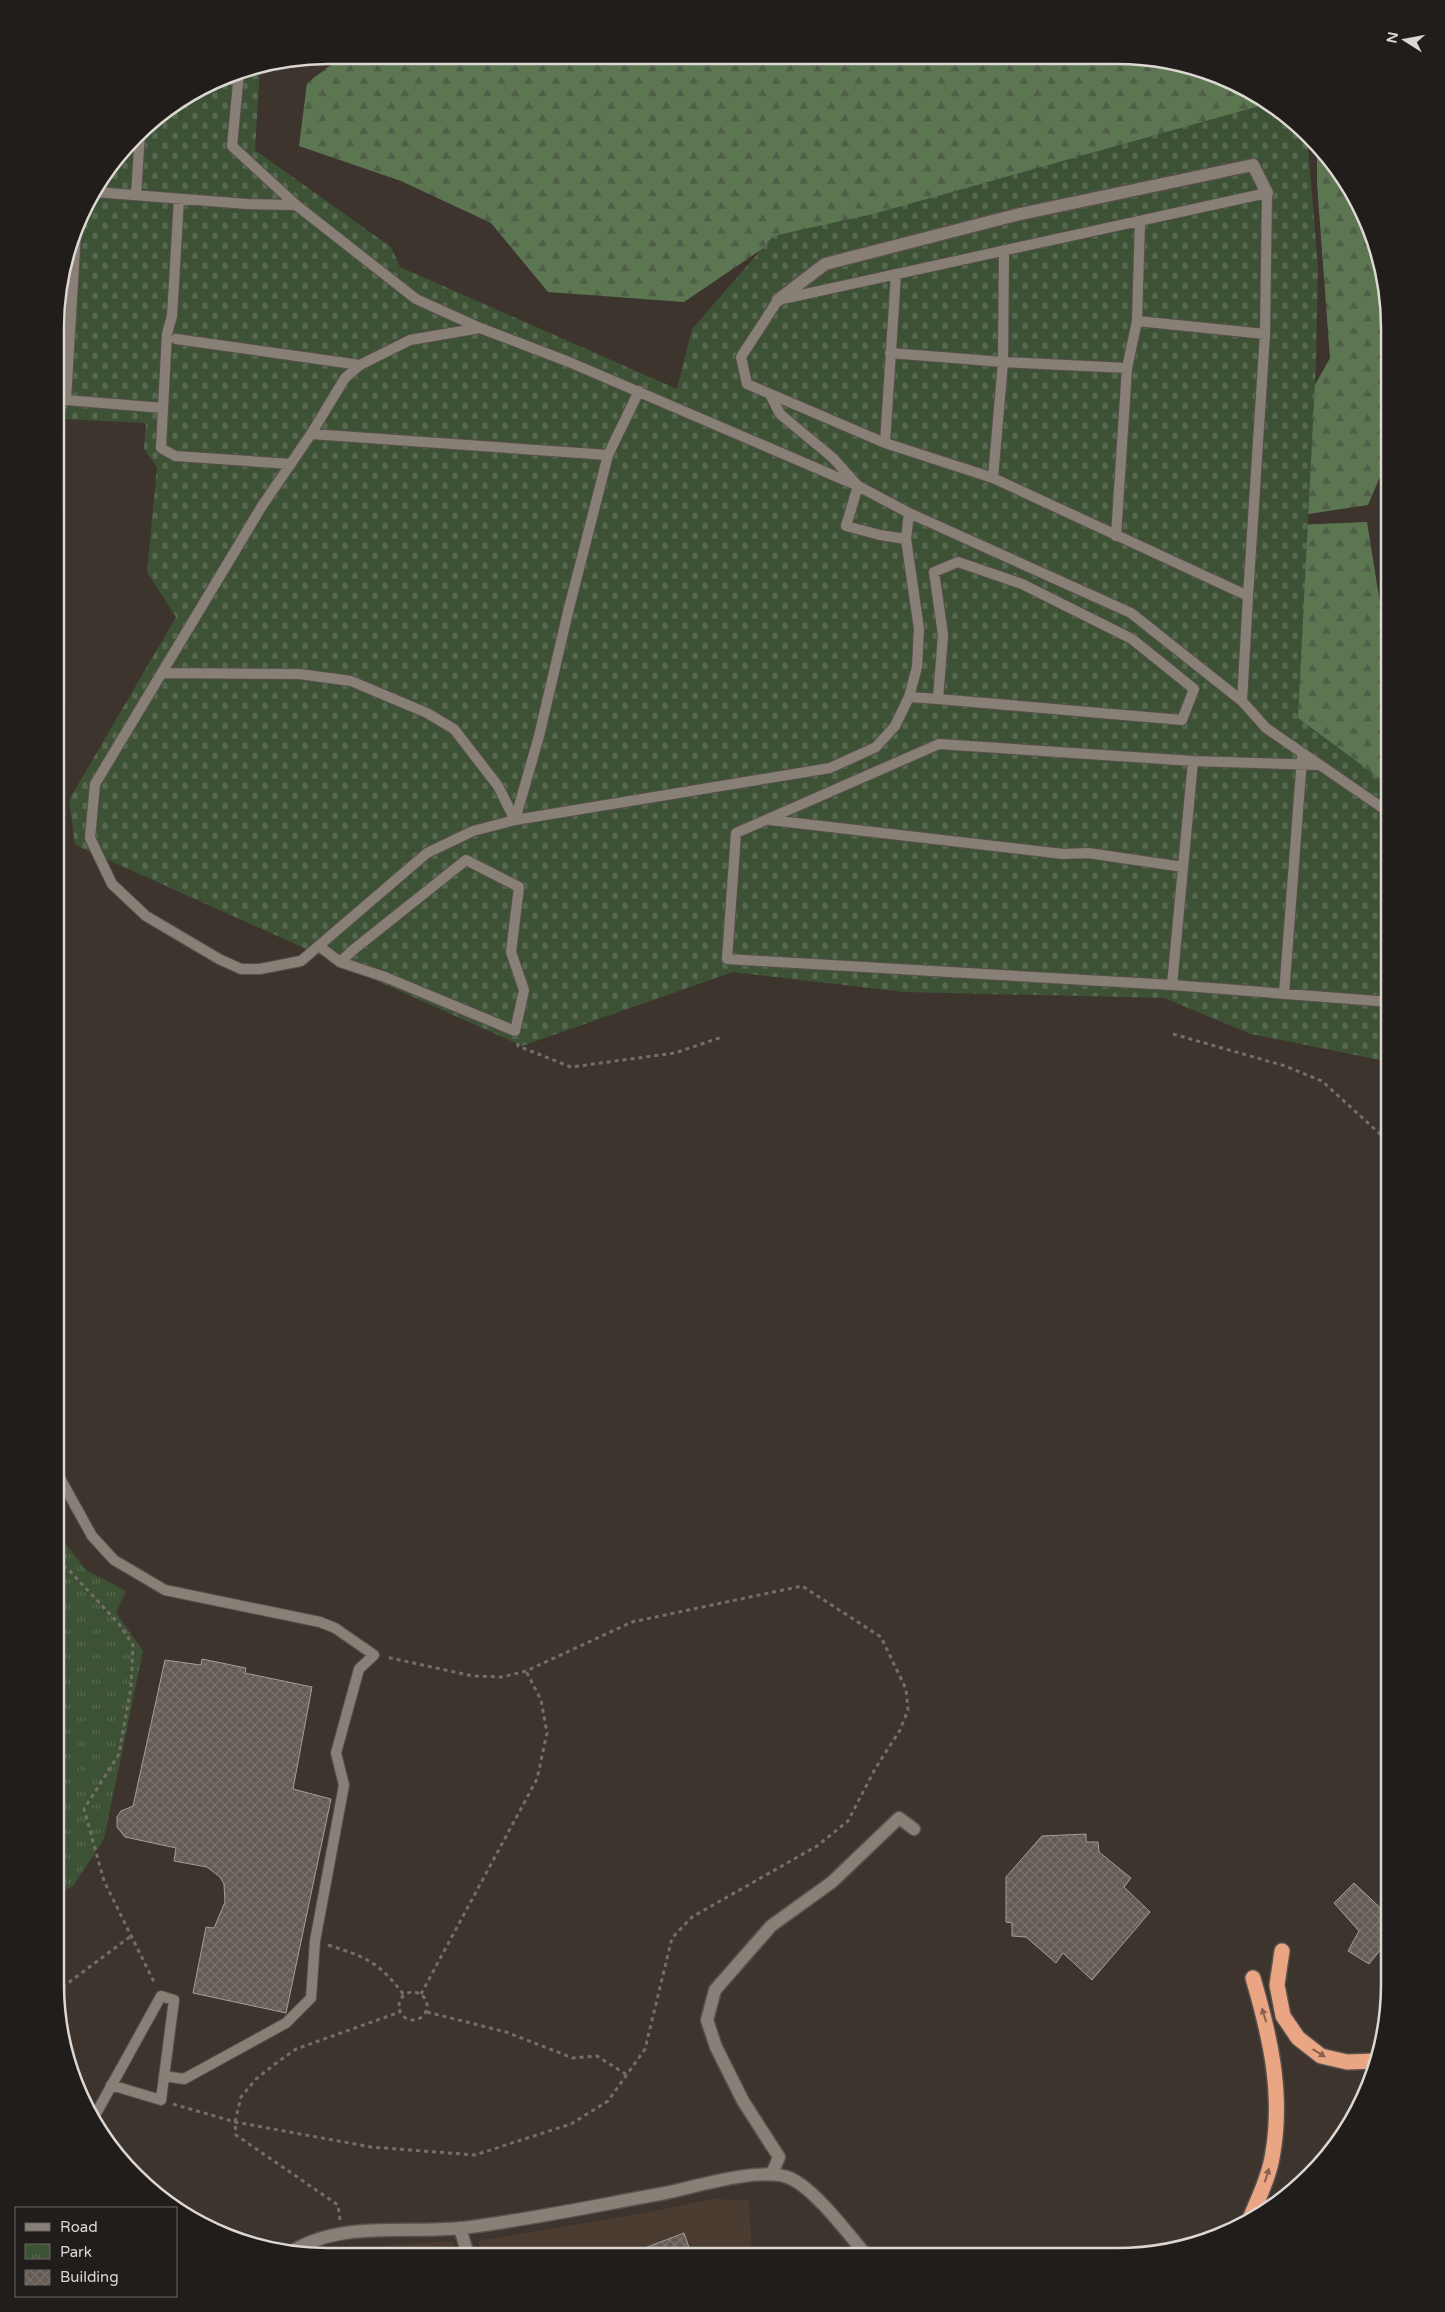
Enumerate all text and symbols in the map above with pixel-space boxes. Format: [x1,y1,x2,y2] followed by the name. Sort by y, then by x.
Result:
[1380,15,1430,65] north arrow
[1383,30,1402,45] text: N
[1260,2007,1268,2022] one-way arrow
[1312,2048,1326,2057] one-way arrow
[1263,2167,1271,2182] one-way arrow
[15,2207,178,2297] legend
[60,2218,98,2236] text: Road
[60,2243,92,2261] text: Park
[60,2268,119,2286] text: Building

